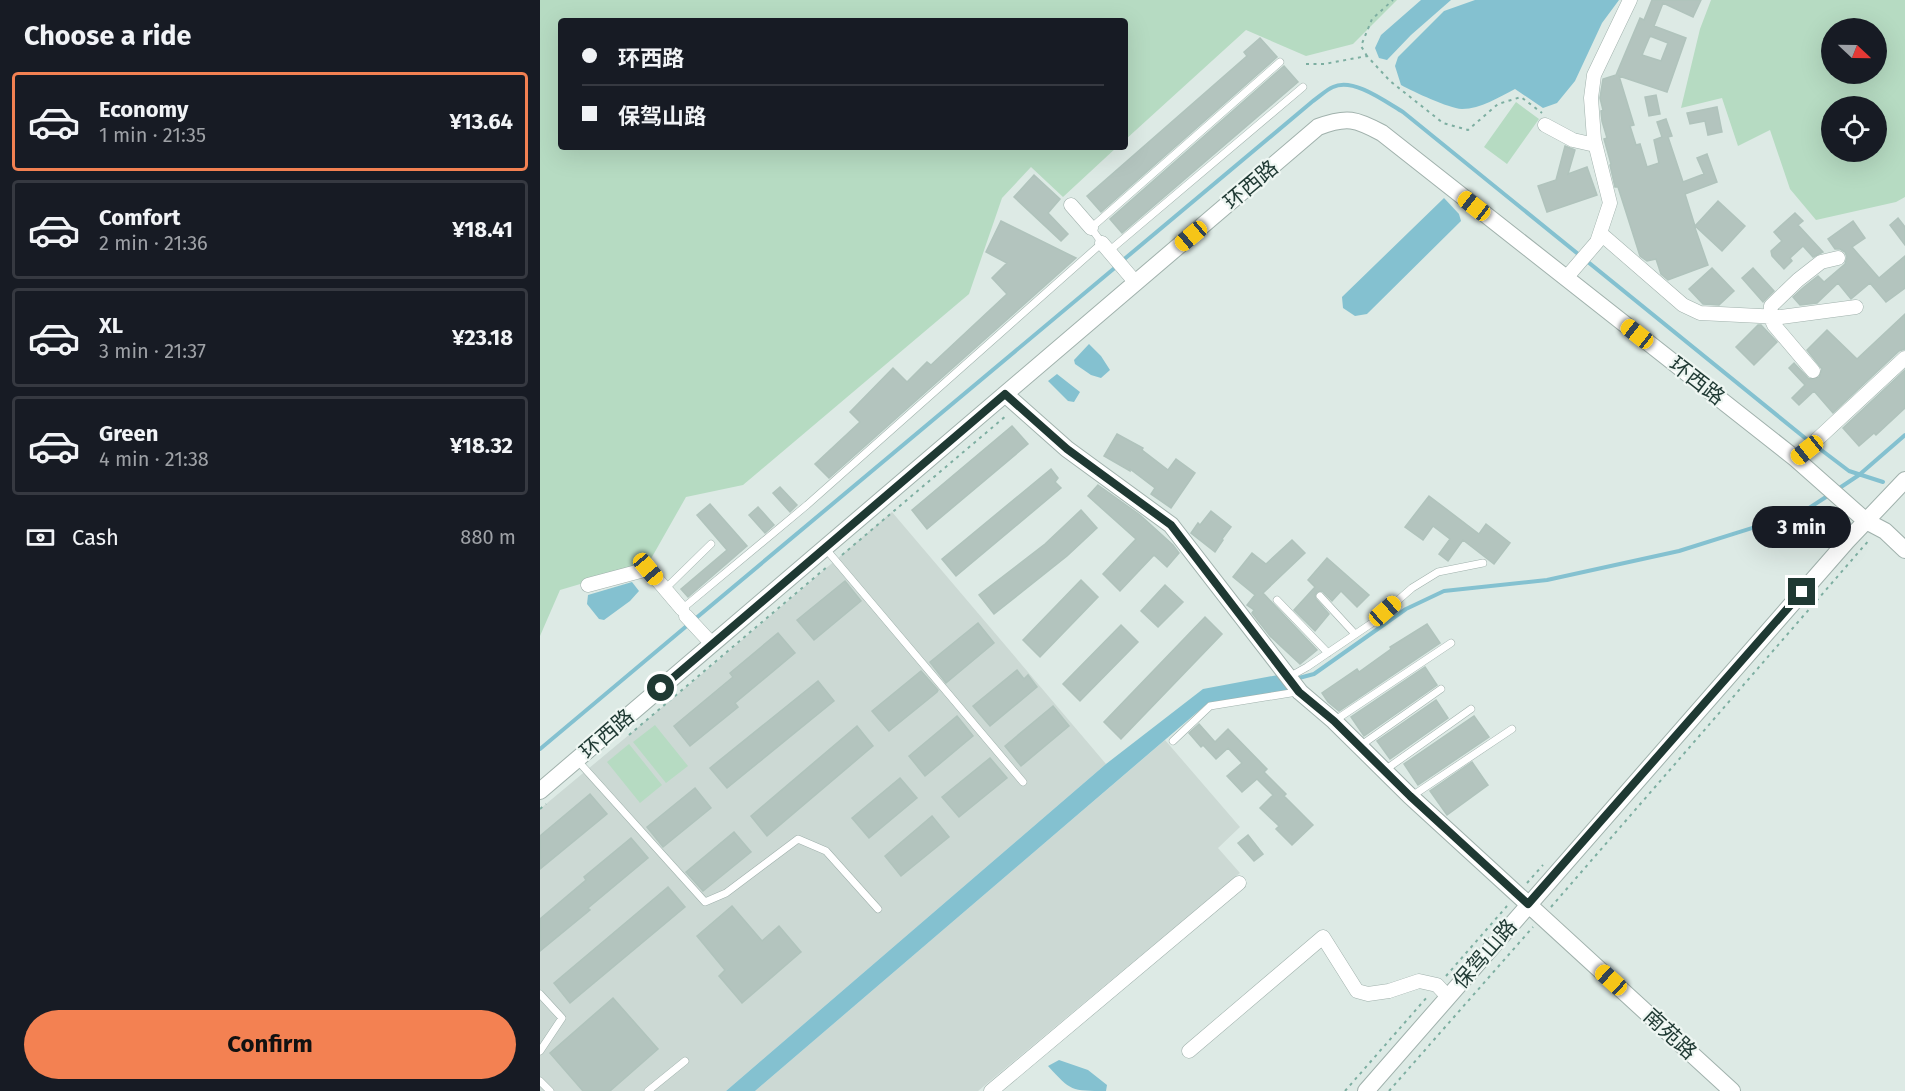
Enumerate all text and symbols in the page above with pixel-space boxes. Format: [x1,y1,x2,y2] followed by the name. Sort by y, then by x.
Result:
[1821,18,1887,84] north arrow
[1821,18,1887,162] map controls
[24,20,191,52] text: Choose a ride
[618,45,684,72] text: 环西路
[27,95,81,149] icon: car
[99,96,188,123] text: Economy
[1821,96,1887,162] button: locate
[618,103,706,130] text: 保驾山路
[450,108,513,135] text: ¥13.64
[99,123,206,147] text: 1 min · 21:35
[1219,155,1283,215] street label: 环西路
[1454,188,1494,224] car
[27,203,81,257] icon: car
[99,204,180,231] text: Comfort
[452,216,513,243] text: ¥18.41
[1171,218,1211,254] car
[99,231,208,255] text: 2 min · 21:36
[27,311,81,365] icon: car
[99,312,123,339] text: XL
[1617,316,1657,352] car
[452,324,513,351] text: ¥23.18
[99,339,206,363] text: 3 min · 21:37
[1664,351,1730,411] street label: 环西路
[27,419,81,473] icon: car
[99,420,158,447] text: Green
[450,432,513,459] text: ¥18.32
[1787,432,1827,468] car
[99,447,209,471] text: 4 min · 21:38
[1752,505,1852,547] callout: 3 min
[1777,515,1826,539] text: 3 min
[24,521,57,554] icon: cash
[72,524,119,551] text: Cash
[460,525,516,549] text: 880 m
[630,549,666,589] car
[1788,578,1815,605] route end
[1366,592,1404,630] car
[647,674,674,701] route start
[575,704,639,764] street label: 环西路
[1448,914,1522,994] street label: 保驾山路
[1592,961,1630,999] car
[1638,1003,1702,1065] street label: 南苑路
[24,1010,516,1079] button: Confirm

